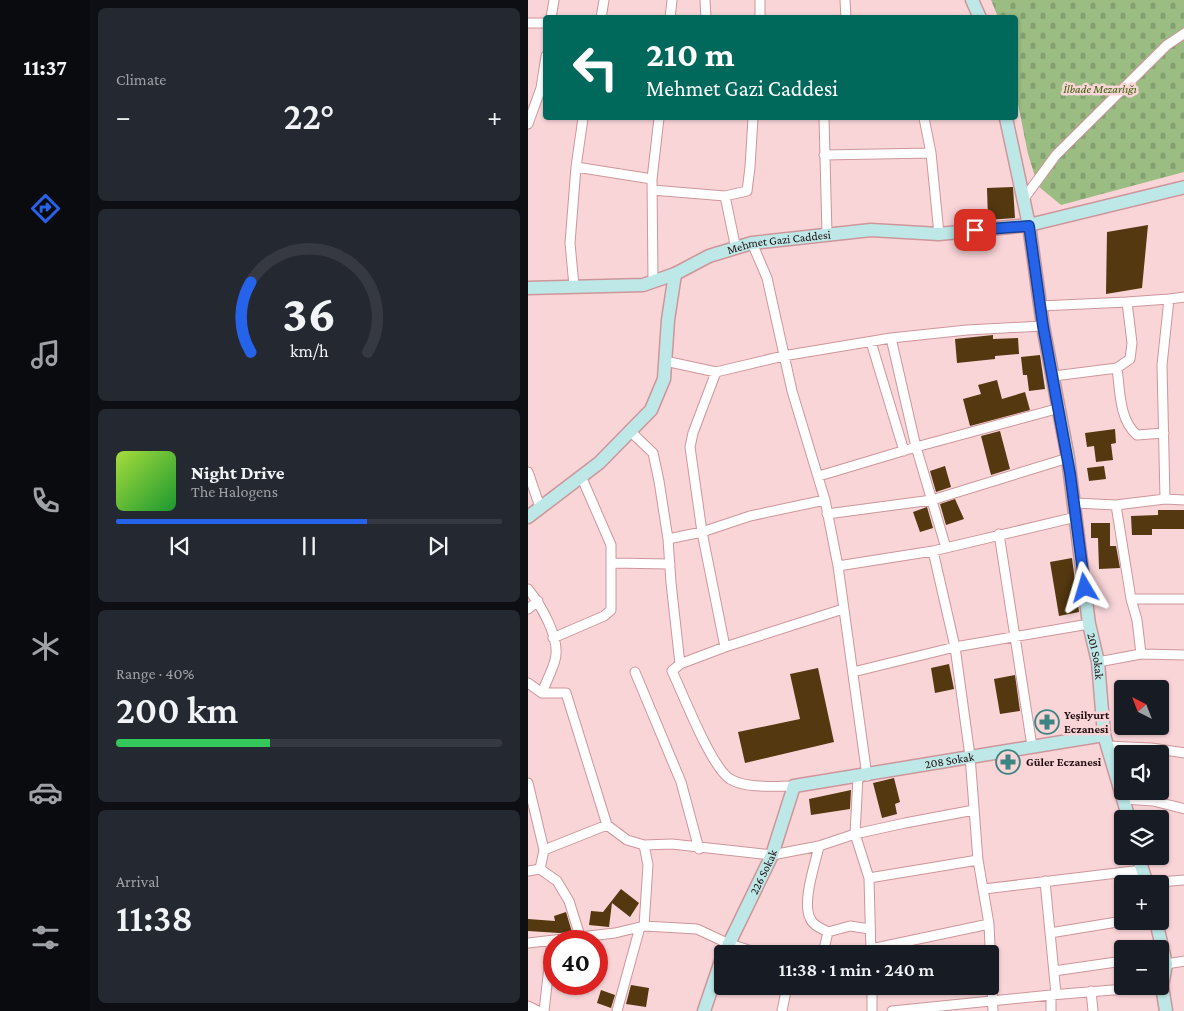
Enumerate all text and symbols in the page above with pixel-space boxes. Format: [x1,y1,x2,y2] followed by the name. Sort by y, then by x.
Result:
[563,35,628,100] icon: left
[646,35,735,74] text: 210 m
[23,55,67,80] text: 11:37
[116,71,166,88] text: Climate
[646,76,838,101] text: Mehmet Gazi Caddesi
[1063,82,1137,96] park label: İlbade Mezarlığı
[284,95,334,137] text: 22°
[116,101,131,132] text: −
[487,101,502,132] text: +
[28,191,63,226] icon: directions
[954,209,996,251] pin
[961,216,989,244] icon: arrive
[725,227,831,257] street label: Mehmet Gazi Caddesi
[282,284,336,342] text: 36
[28,337,63,372] icon: music
[290,341,329,361] text: km/h
[191,462,284,483] text: Night Drive
[28,483,63,518] icon: phone
[191,483,278,500] text: The Halogens
[166,532,194,560] icon: previous
[295,532,323,560] icon: pause
[424,532,452,560] icon: next
[1058,561,1110,613] position arrow
[28,629,63,664] icon: climate
[1084,631,1106,680] street label: 201 Sokak
[116,665,194,682] text: Range · 40%
[1114,680,1169,735] north arrow
[1114,680,1169,995] map controls
[116,689,238,731] text: 200 km
[1064,708,1110,736] place label: Yeşilyurt Eczanesi
[1034,709,1060,735] pharmacy icon: Yeşilyurt Eczanesi
[1114,745,1169,800] button: sound
[924,749,975,771] street label: 208 Sokak
[995,749,1021,775] pharmacy icon: Güler Eczanesi
[1026,755,1102,769] place label: Güler Eczanesi
[28,775,63,810] icon: car
[1114,810,1169,865] button: layers
[747,848,780,897] street label: 226 Sokak
[116,873,160,890] text: Arrival
[1114,875,1169,930] button: +
[116,897,193,939] text: 11:38
[28,920,63,955] icon: filters
[543,930,608,995] speed limit sign: 40
[1114,940,1169,995] button: −
[779,959,934,980] text: 11:38 · 1 min · 240 m

